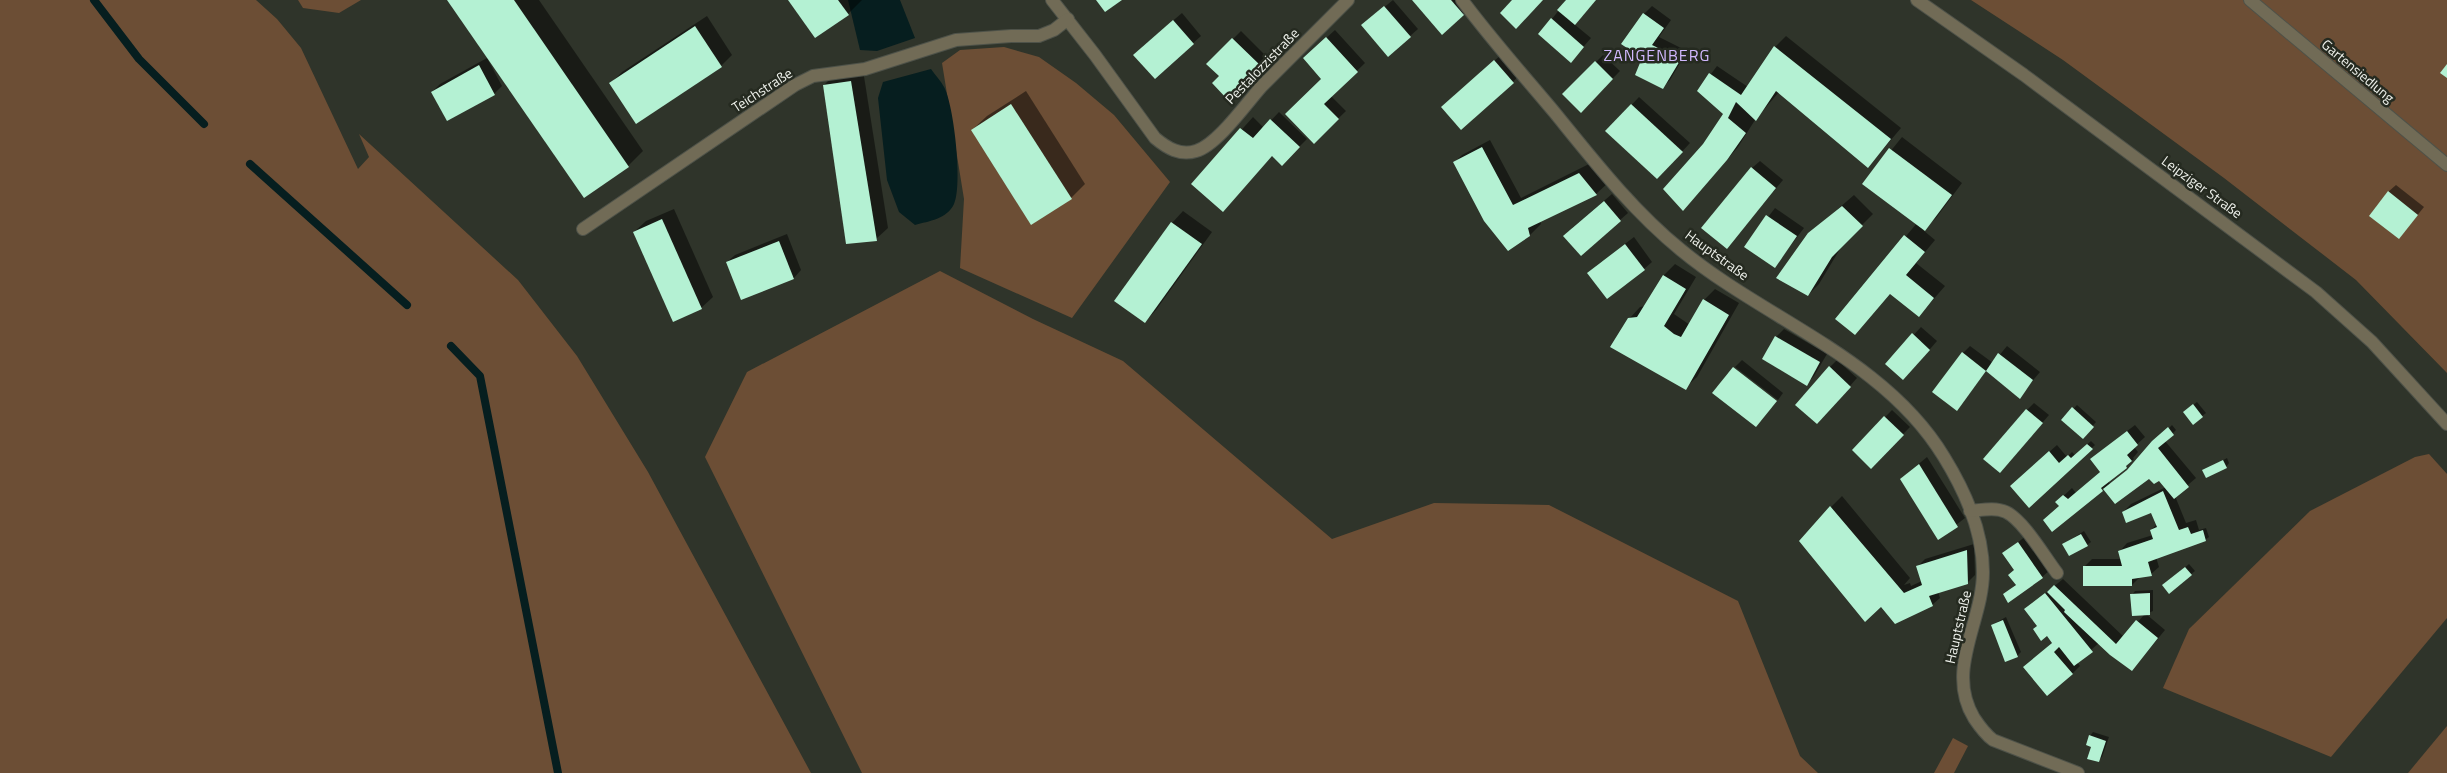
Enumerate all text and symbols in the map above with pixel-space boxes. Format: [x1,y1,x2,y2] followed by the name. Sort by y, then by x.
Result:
[1220,23,1303,108] street label: Pestalozzistraße
[2317,34,2399,107] street label: Gartensiedlung
[1604,43,1710,67] district label: ZANGENBERG
[727,62,796,117] street label: Teichstraße
[2158,150,2247,223] street label: Leipziger Straße
[1681,224,1754,285] street label: Hauptstraße
[1939,588,1976,666] street label: Hauptstraße

